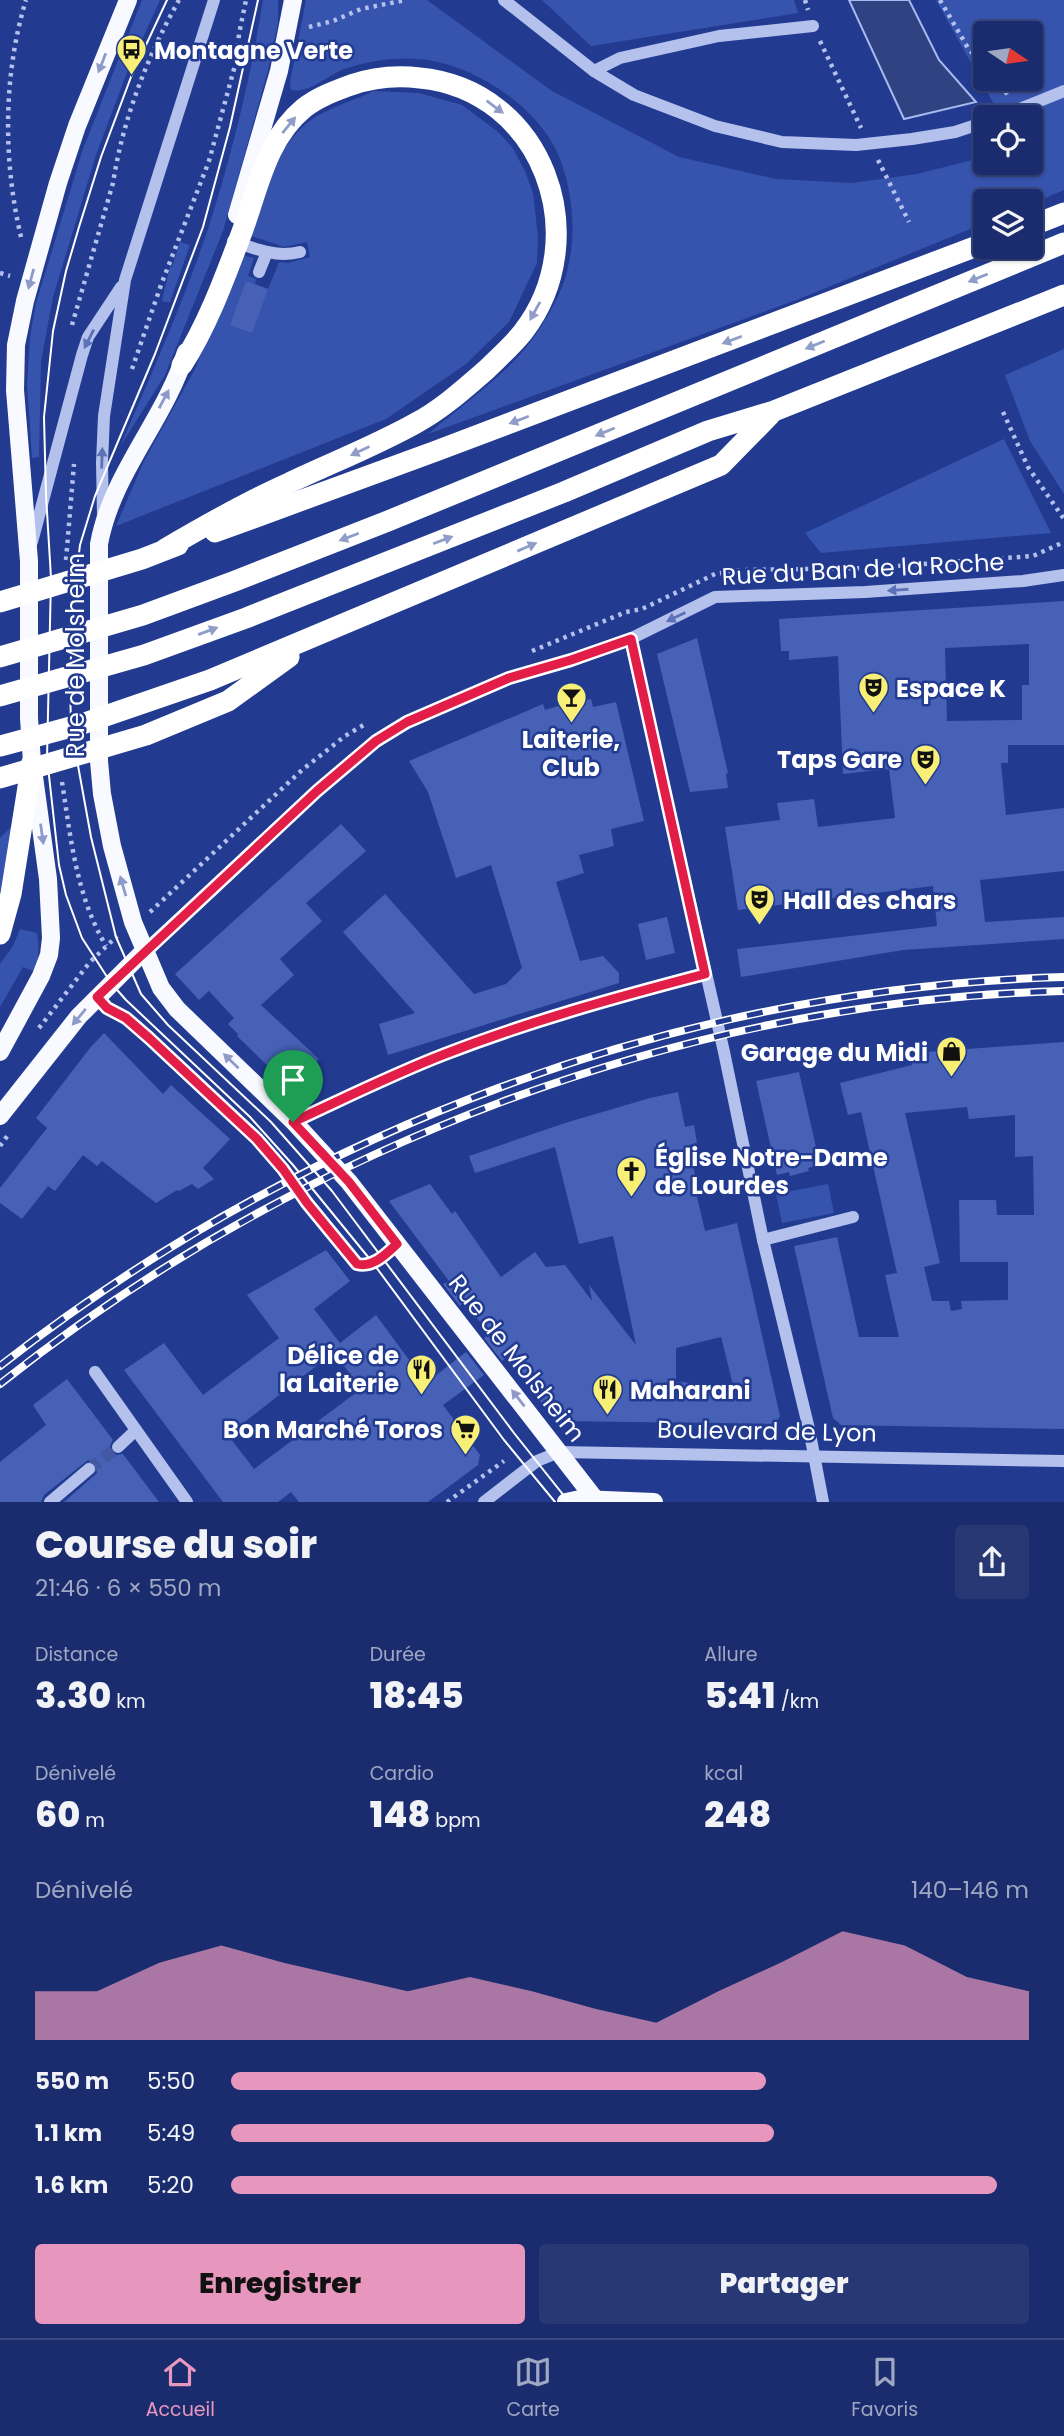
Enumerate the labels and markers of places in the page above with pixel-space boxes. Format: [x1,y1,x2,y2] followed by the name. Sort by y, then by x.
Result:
[114,33,148,77] bus stop icon: Montagne Verte
[154,34,353,67] place label: Montagne Verte
[856,671,890,715] theatre icon: Espace K
[896,672,1006,705] place label: Espace K
[554,680,588,724] bar icon: Laiterie, Club
[522,723,620,784] place label: Laiterie, Club
[908,742,942,786] theatre icon: Taps Gare
[777,743,902,776] place label: Taps Gare
[743,883,777,927] theatre icon: Hall des chars
[783,884,956,917] place label: Hall des chars
[934,1035,968,1079] shop icon: Garage du Midi
[741,1036,928,1069] place label: Garage du Midi
[263,1050,323,1122] pin
[655,1141,888,1202] place label: Église Notre-Dame de Lourdes
[615,1154,649,1198] church icon: Église Notre-Dame de Lourdes
[279,1339,399,1400] place label: Délice de la Laiterie
[405,1352,439,1396] restaurant icon: Délice de la Laiterie
[590,1373,624,1417] restaurant icon: Maharani
[630,1374,751,1407] place label: Maharani
[449,1412,483,1456] supermarket icon: Bon Marché Toros
[223,1413,443,1446] place label: Bon Marché Toros

